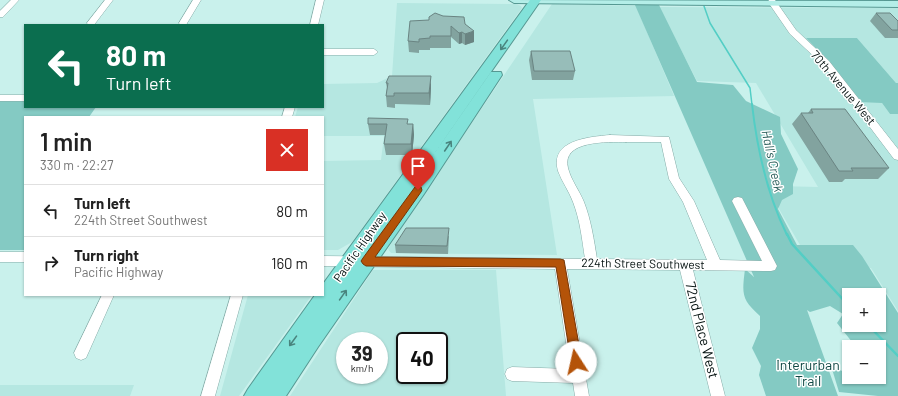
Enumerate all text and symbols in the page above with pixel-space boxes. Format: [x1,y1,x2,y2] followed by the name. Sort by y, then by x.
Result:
[106,38,166,72] text: 80 m
[500,39,508,50] one-way arrow
[40,40,92,92] icon: left
[809,47,879,127] street label: 70th Avenue West
[106,72,172,94] text: Turn left
[40,127,92,156] text: 1 min
[266,129,308,171] button: close
[759,129,787,194] water label: Hall's Creek
[444,141,452,152] one-way arrow
[401,149,435,190] pin
[407,155,429,177] icon: arrive
[40,157,113,173] text: 330 m · 22:27
[74,194,130,212] text: Turn left
[40,200,62,222] icon: left
[276,202,308,220] text: 80 m
[330,208,389,284] street label: Pacific Highway
[74,212,208,228] text: 224th Street Southwest
[74,246,139,264] text: Turn right
[40,252,62,274] icon: right
[271,254,308,272] text: 160 m
[581,255,705,271] street label: 224th Street Southwest
[74,264,163,280] text: Pacific Highway
[682,280,723,380] street label: 72nd Place West
[842,288,886,384] map controls
[842,288,886,332] button: +
[339,290,347,301] one-way arrow
[396,332,448,384] speed limit sign: 40
[289,335,297,346] one-way arrow
[842,340,886,384] button: −
[351,341,373,365] text: 39
[555,341,597,383] position arrow
[776,356,840,389] park label: Interurban Trail
[351,362,373,374] text: km/h

